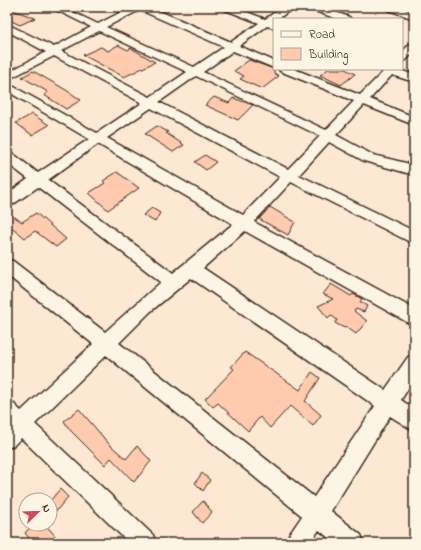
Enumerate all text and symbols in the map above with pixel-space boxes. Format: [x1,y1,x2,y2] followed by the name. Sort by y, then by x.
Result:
[273,18,403,70] legend
[309,26,335,44] text: Road
[308,46,348,65] text: Building
[18,492,58,532] north arrow
[37,502,55,515] text: N

